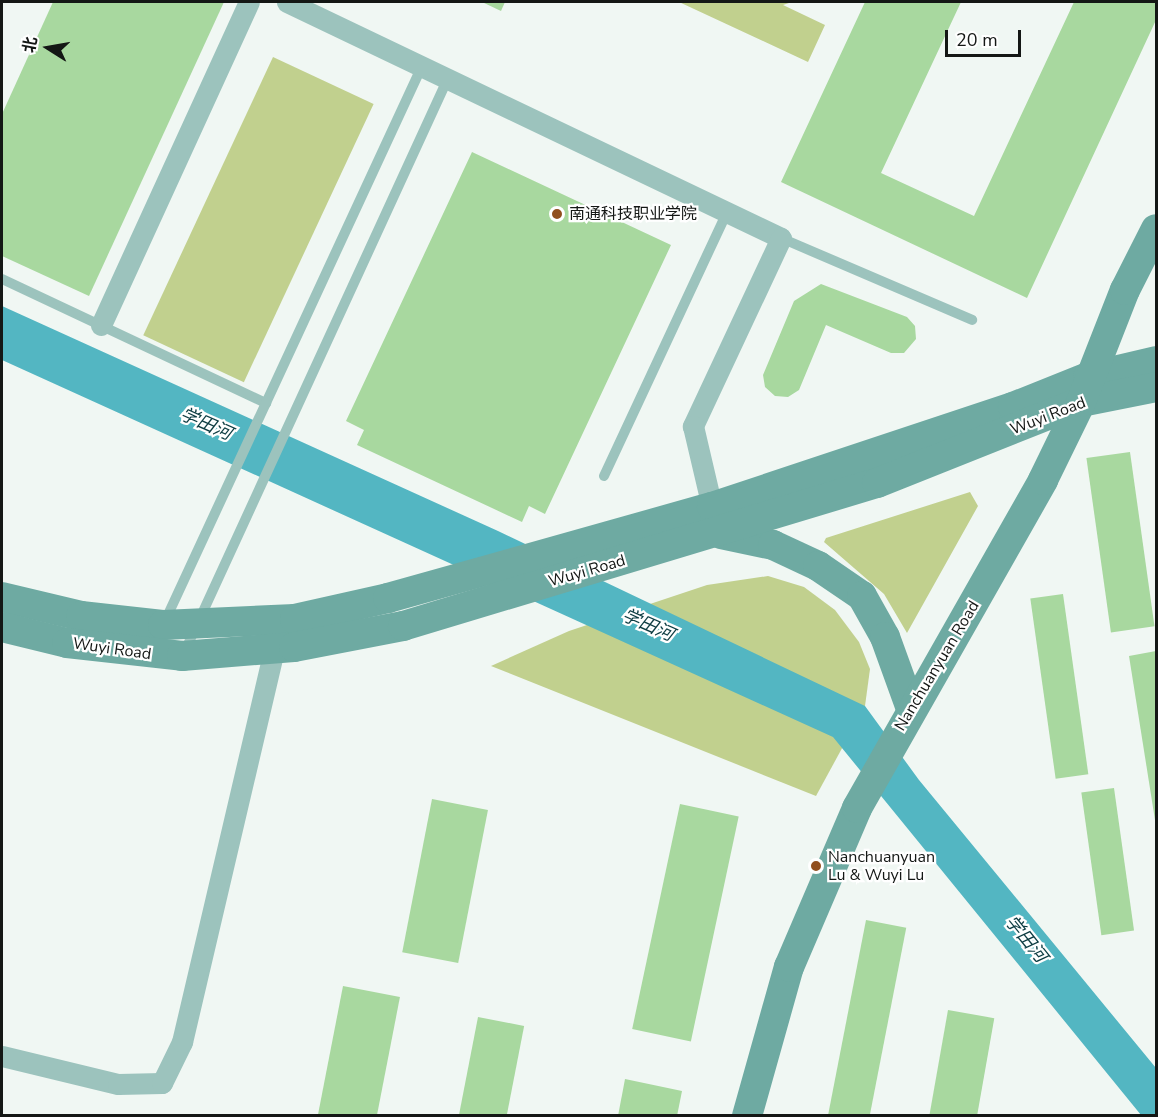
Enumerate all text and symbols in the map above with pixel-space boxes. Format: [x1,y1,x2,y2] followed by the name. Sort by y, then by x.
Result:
[18,18,78,78] north arrow
[948,18,1024,56] scale bar
[956,28,998,52] text: 20 m
[18,35,43,55] text: 北
[569,204,697,224] place label: 南通科技职业学院
[550,207,564,221] marker: 南通科技职业学院
[1008,393,1088,439] street label: Wuyi Road
[177,403,235,445] water label: 学田河
[546,551,628,591] street label: Wuyi Road
[891,597,983,735] street label: Nanchuanyuan Road
[619,604,677,646] water label: 学田河
[72,634,152,664] street label: Wuyi Road
[828,847,935,885] place label: Nanchuanyuan Lu & Wuyi Lu
[809,859,823,873] marker: Nanchuanyuan Lu & Wuyi Lu
[1001,911,1051,967] water label: 学田河

